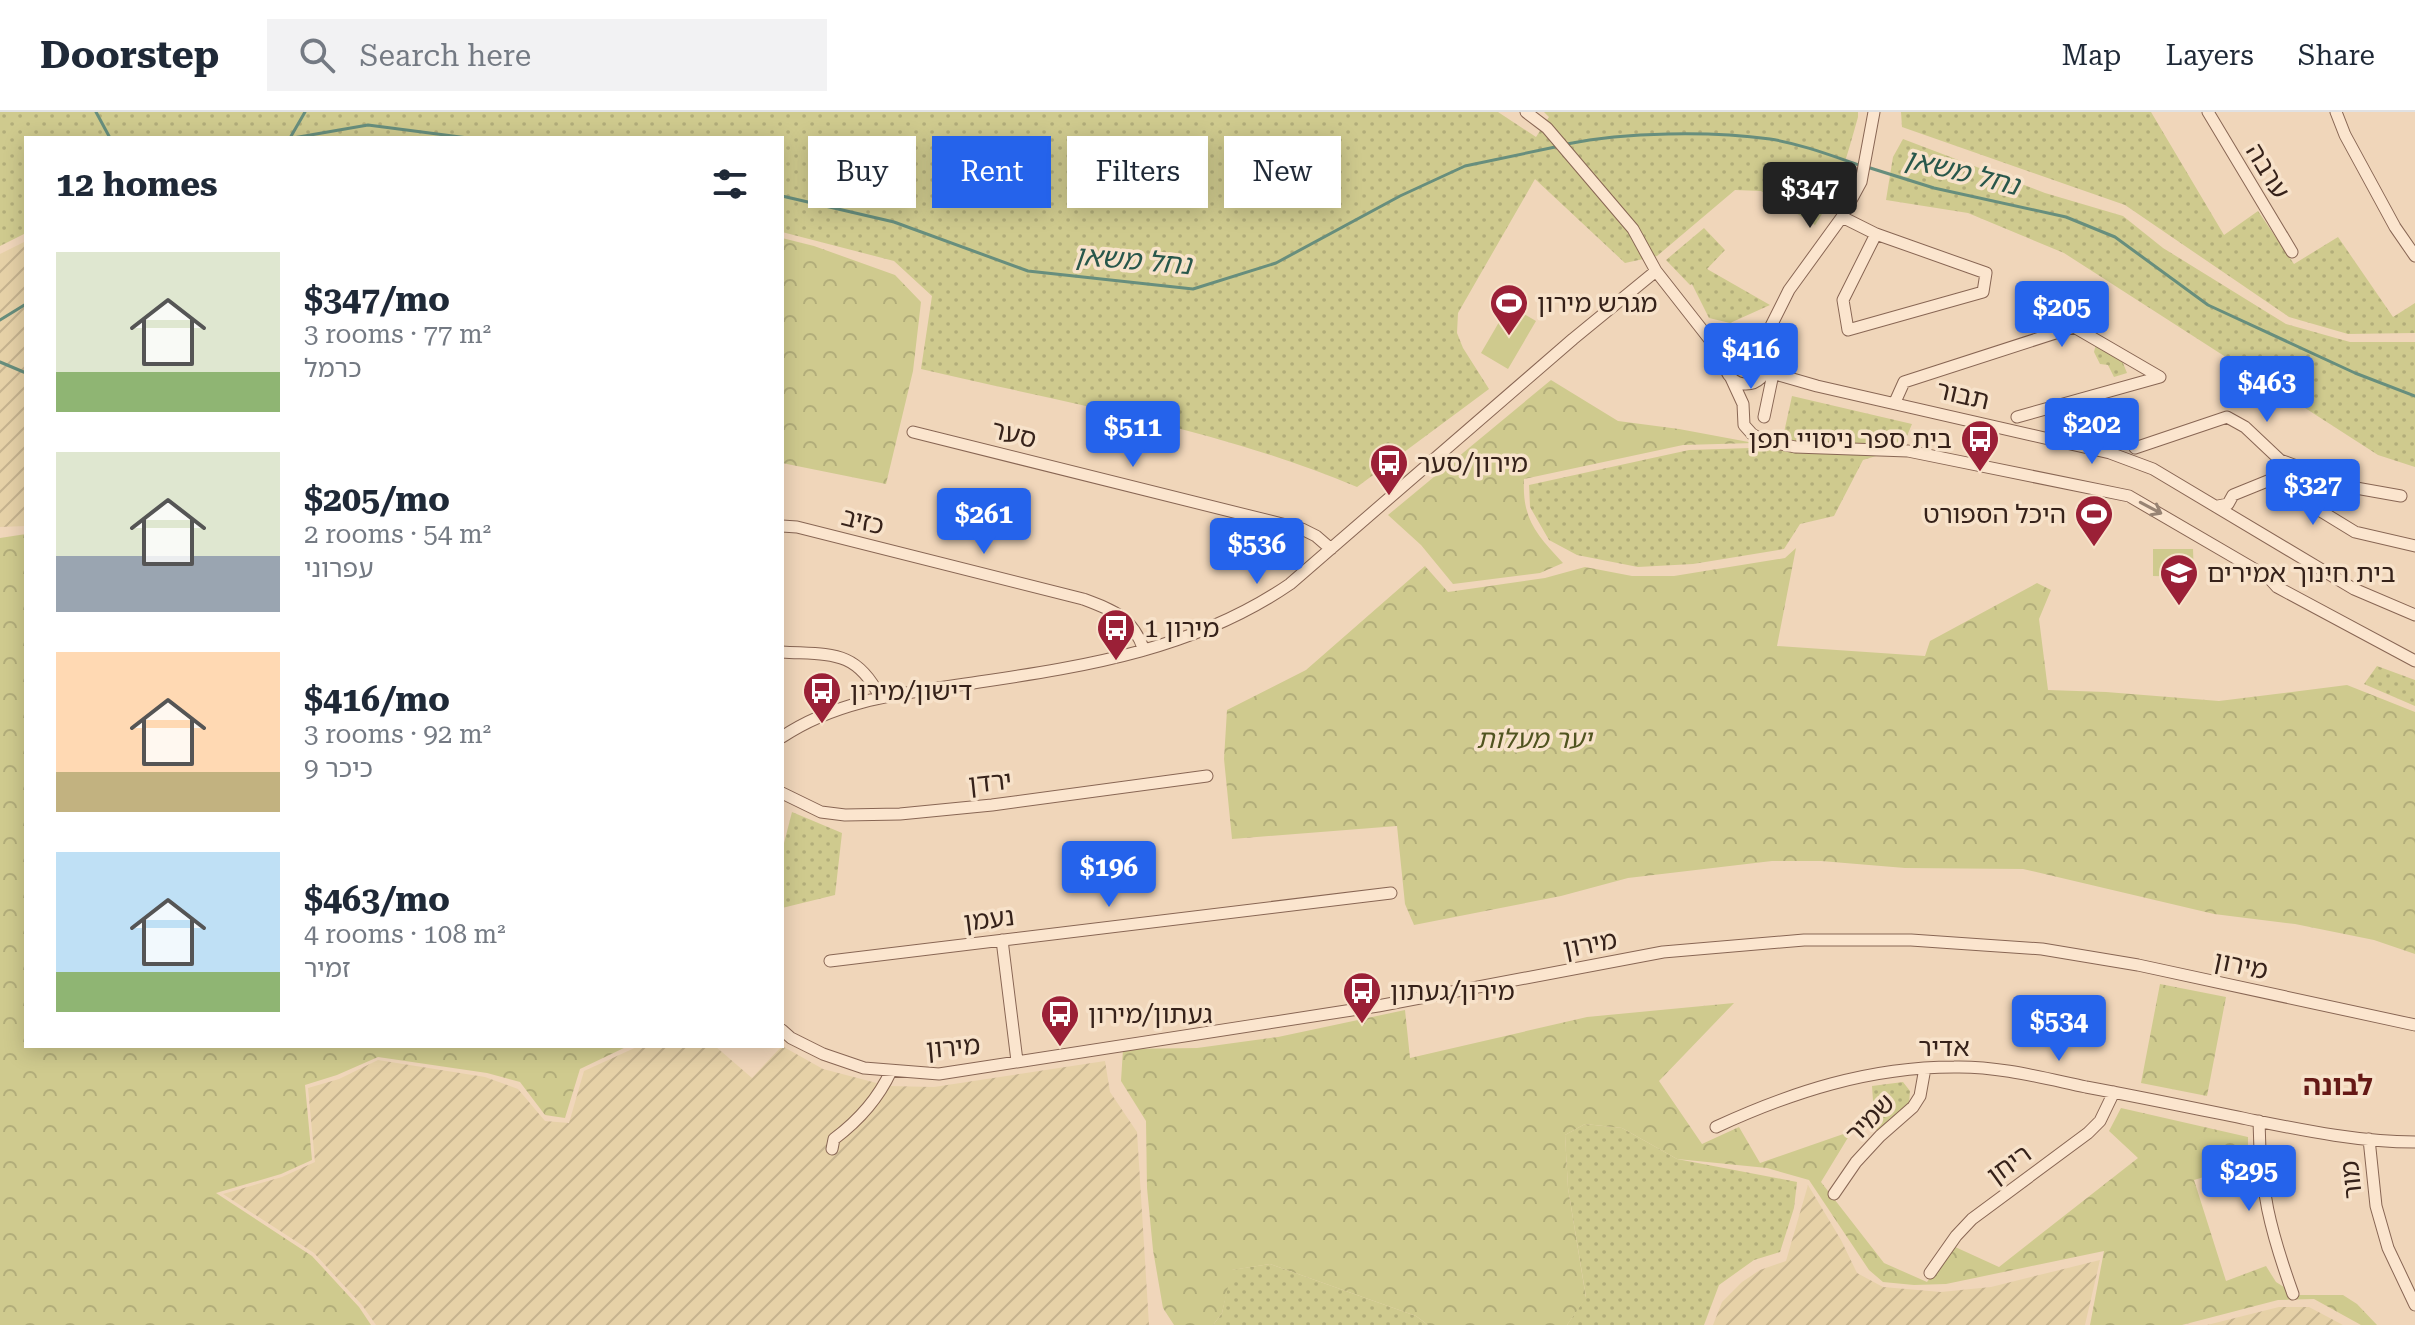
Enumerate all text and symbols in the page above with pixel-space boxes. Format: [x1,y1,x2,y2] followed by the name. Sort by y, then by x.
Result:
[267,19,827,91] search box
[40,33,219,77] text: Doorstep
[295,33,339,77] icon: search
[359,38,531,73] text: Search here
[2062,39,2121,72] text: Map
[2165,39,2254,72] text: Layers
[2298,39,2375,72] text: Share
[808,136,916,208] chip: Buy
[932,136,1051,208] chip: Rent
[1067,136,1208,208] chip: Filters
[1224,136,1341,208] chip: New
[2240,138,2296,204] street label: ערבה
[1901,142,2025,203] water label: נחל משאן
[708,162,752,206] icon: filters
[1763,162,1857,230] pin: $347
[56,164,218,204] text: 12 homes
[1781,173,1839,203] text: $347
[1073,238,1195,282] water label: נחל משאן
[304,279,450,319] text: $347/mo
[2015,281,2109,349] pin: $205
[1488,282,1530,337] sports icon: מגרש מירון
[120,284,216,380] icon: home
[1537,288,1657,318] place label: מגרש מירון
[2033,292,2091,322] text: $205
[304,319,491,349] text: 3 rooms · 77 m²
[1704,323,1798,391] pin: $416
[1722,334,1780,364] text: $416
[304,353,362,383] text: כרמל
[2220,356,2314,424] pin: $463
[2238,367,2296,397] text: $463
[1933,374,1993,416] street label: תבור
[2045,398,2139,466] pin: $202
[1086,401,1180,469] pin: $511
[2063,409,2121,439] text: $202
[1104,412,1162,442] text: $511
[988,414,1040,454] street label: סער
[1959,418,2001,473] bus stop icon: בית ספר ניסויי תפן
[1749,424,1952,454] place label: בית ספר ניסויי תפן
[1368,442,1410,497] bus stop icon: מירון/סער
[1417,448,1528,478] place label: מירון/סער
[2266,459,2360,527] pin: $327
[2284,470,2342,500] text: $327
[304,479,450,519] text: $205/mo
[120,484,216,580] icon: home
[937,488,1031,556] pin: $261
[2073,493,2115,548] sports icon: היכל הספורט
[955,499,1013,529] text: $261
[1923,499,2066,529] place label: היכל הספורט
[2138,500,2162,516] one-way arrow
[839,501,887,541] street label: כזיב
[1210,518,1304,586] pin: $536
[304,519,491,549] text: 2 rooms · 54 m²
[1228,529,1286,559] text: $536
[2158,552,2200,607] school or university icon: בית חינוך אמירים
[304,553,374,583] text: עפרוני
[2207,558,2396,588] place label: בית חינוך אמירים
[1095,607,1137,662] bus stop icon: מירון 1
[1144,613,1219,643] place label: מירון 1
[801,670,843,725] bus stop icon: דישון/מירון
[850,676,972,706] place label: דישון/מירון
[304,679,450,719] text: $416/mo
[120,684,216,780] icon: home
[304,719,491,749] text: 3 rooms · 92 m²
[1476,724,1594,754] park label: יער מעלות
[304,753,373,783] text: כיכר 9
[967,765,1013,799] street label: ירדן
[1062,841,1156,909] pin: $196
[1080,852,1138,882] text: $196
[304,879,450,919] text: $463/mo
[120,884,216,980] icon: home
[962,901,1016,937] street label: נעמן
[304,919,506,949] text: 4 rooms · 108 m²
[1560,924,1620,964] street label: מירון
[2211,945,2271,985] street label: מירון
[304,953,351,983] text: זמיר
[1341,970,1383,1025] bus stop icon: מירון/געתון
[1390,976,1515,1006] place label: מירון/געתון
[1039,993,1081,1048] bus stop icon: געתון/מירון
[2012,995,2106,1063] pin: $534
[1088,999,1213,1029] place label: געתון/מירון
[2030,1006,2088,1036] text: $534
[925,1030,981,1064] street label: מירון
[1918,1032,1970,1062] street label: אדיר
[2303,1069,2373,1102] district label: לבונה
[1839,1087,1901,1149] street label: שמיר
[1981,1138,2037,1190] street label: ריחן
[2202,1145,2296,1213] pin: $295
[2220,1156,2278,1186] text: $295
[2334,1159,2368,1201] street label: מור

